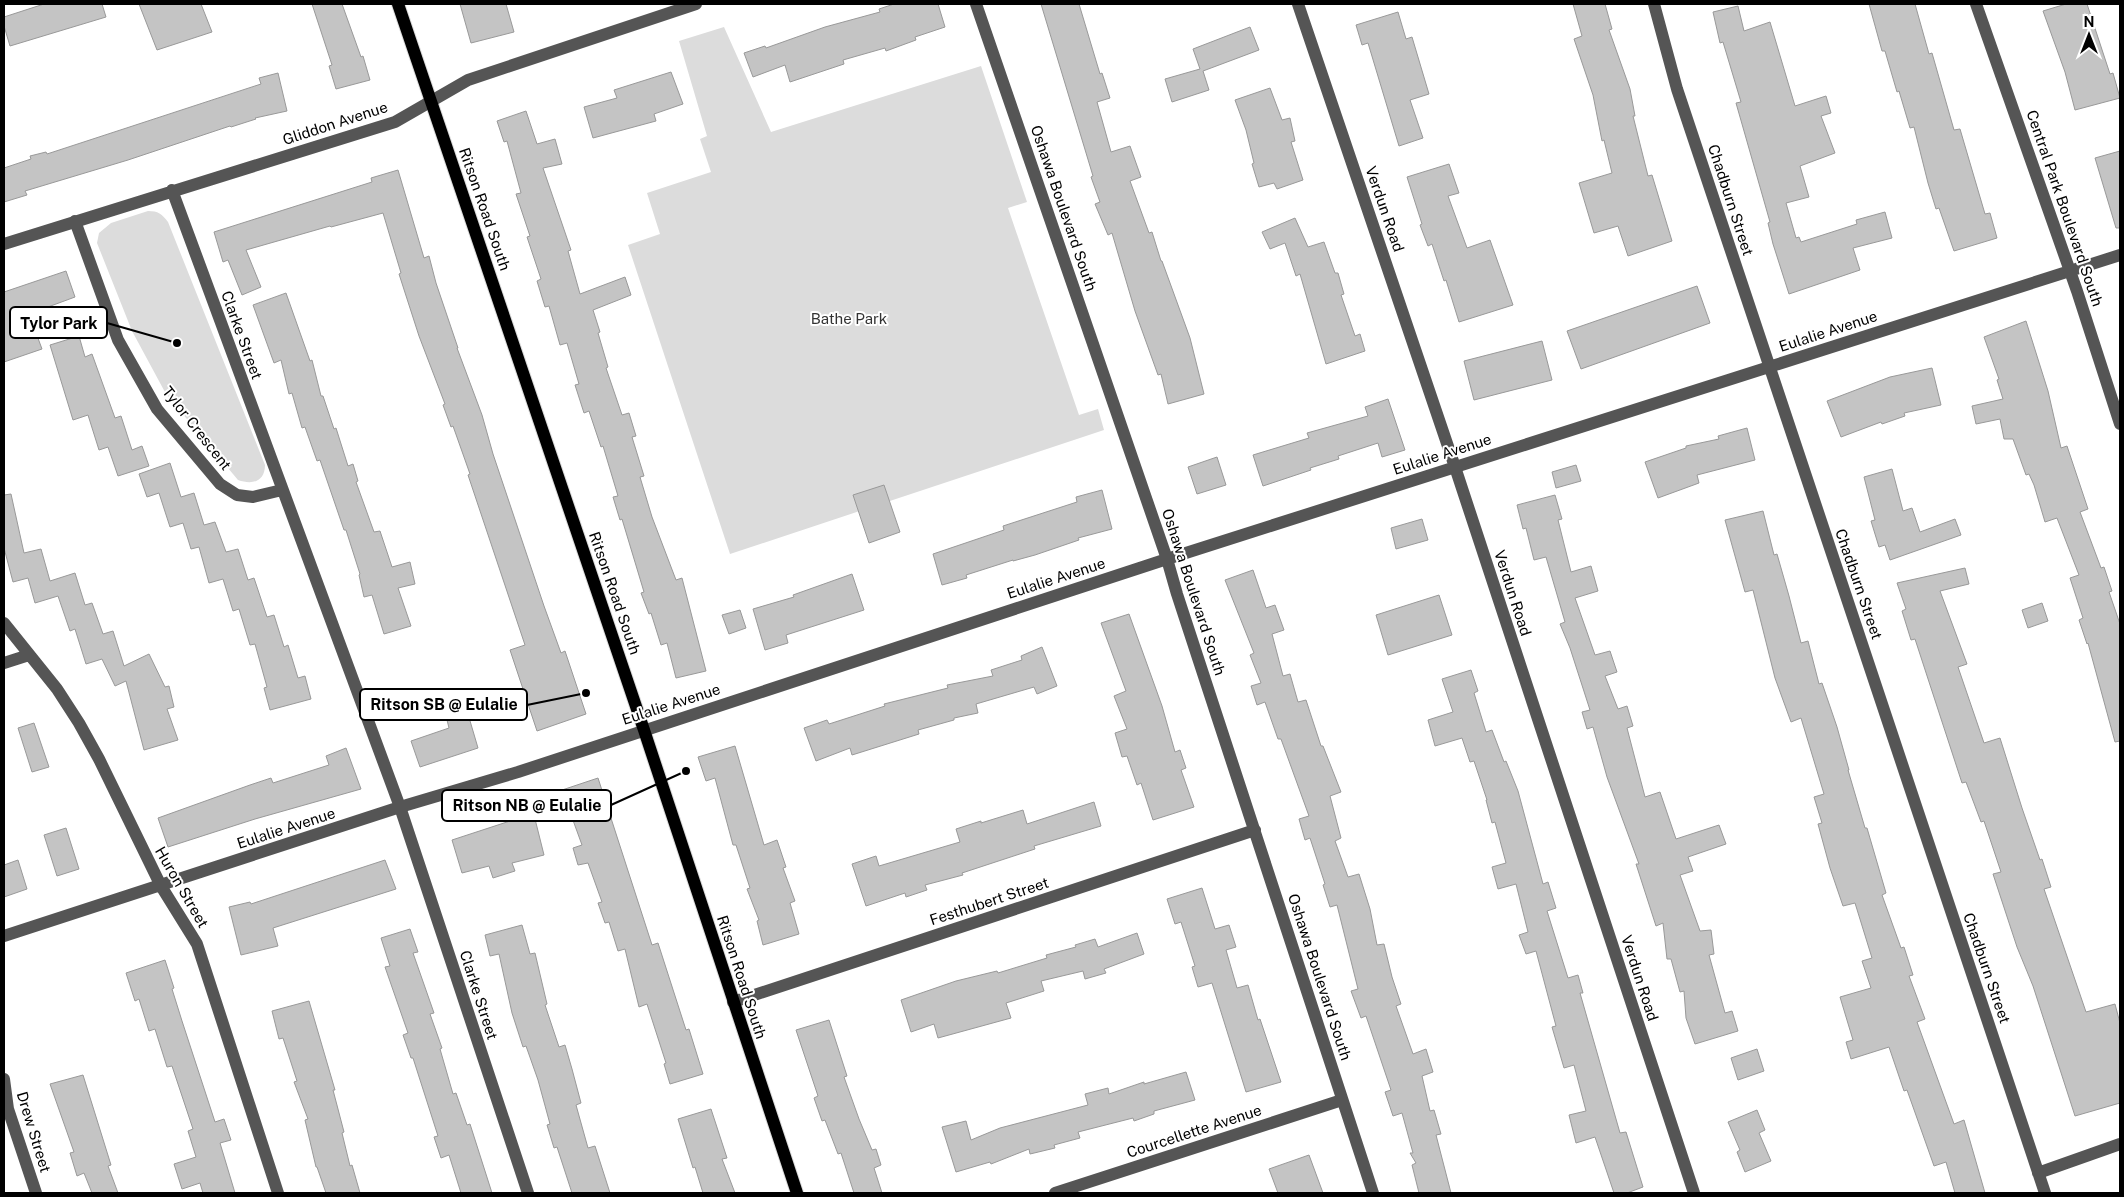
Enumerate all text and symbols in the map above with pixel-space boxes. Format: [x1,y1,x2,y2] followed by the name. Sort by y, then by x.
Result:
[2064,10,2114,60] north arrow
[2084,14,2094,30] text: N
[280,98,390,148] street label: Gliddon Avenue
[2023,108,2107,308] street label: Central Park Boulevard South
[1028,123,1100,293] street label: Oshawa Boulevard South
[1705,142,1757,258] street label: Chadburn Street
[456,145,514,273] street label: Ritson Road South
[1362,164,1408,254] street label: Verdun Road
[218,288,266,382] street label: Clarke Street
[10,307,107,338] callout: Tylor Park
[1777,307,1879,355] street label: Eulalie Avenue
[811,310,887,327] park label: Bathe Park
[20,314,98,333] text: Tylor Park
[159,383,235,473] street label: Tylor Crescent
[1391,430,1493,478] street label: Eulalie Avenue
[1159,507,1229,677] street label: Oshawa Boulevard South
[1832,526,1886,642] street label: Chadburn Street
[586,529,644,657] street label: Ritson Road South
[1491,548,1535,638] street label: Verdun Road
[1005,554,1107,602] street label: Eulalie Avenue
[620,680,722,728] street label: Eulalie Avenue
[360,689,527,720] callout: Ritson SB @ Eulalie
[370,695,518,714] text: Ritson SB @ Eulalie
[442,790,611,821] callout: Ritson NB @ Eulalie
[453,796,602,815] text: Ritson NB @ Eulalie
[235,804,337,852] street label: Eulalie Avenue
[152,844,212,931] street label: Huron Street
[927,874,1051,928] street label: Festhubert Street
[1285,892,1355,1062] street label: Oshawa Boulevard South
[1960,910,2014,1026] street label: Chadburn Street
[714,913,770,1041] street label: Ritson Road South
[1618,933,1662,1023] street label: Verdun Road
[457,948,501,1042] street label: Clarke Street
[14,1090,54,1175] street label: Drew Street
[1124,1101,1264,1161] street label: Courcellette Avenue

